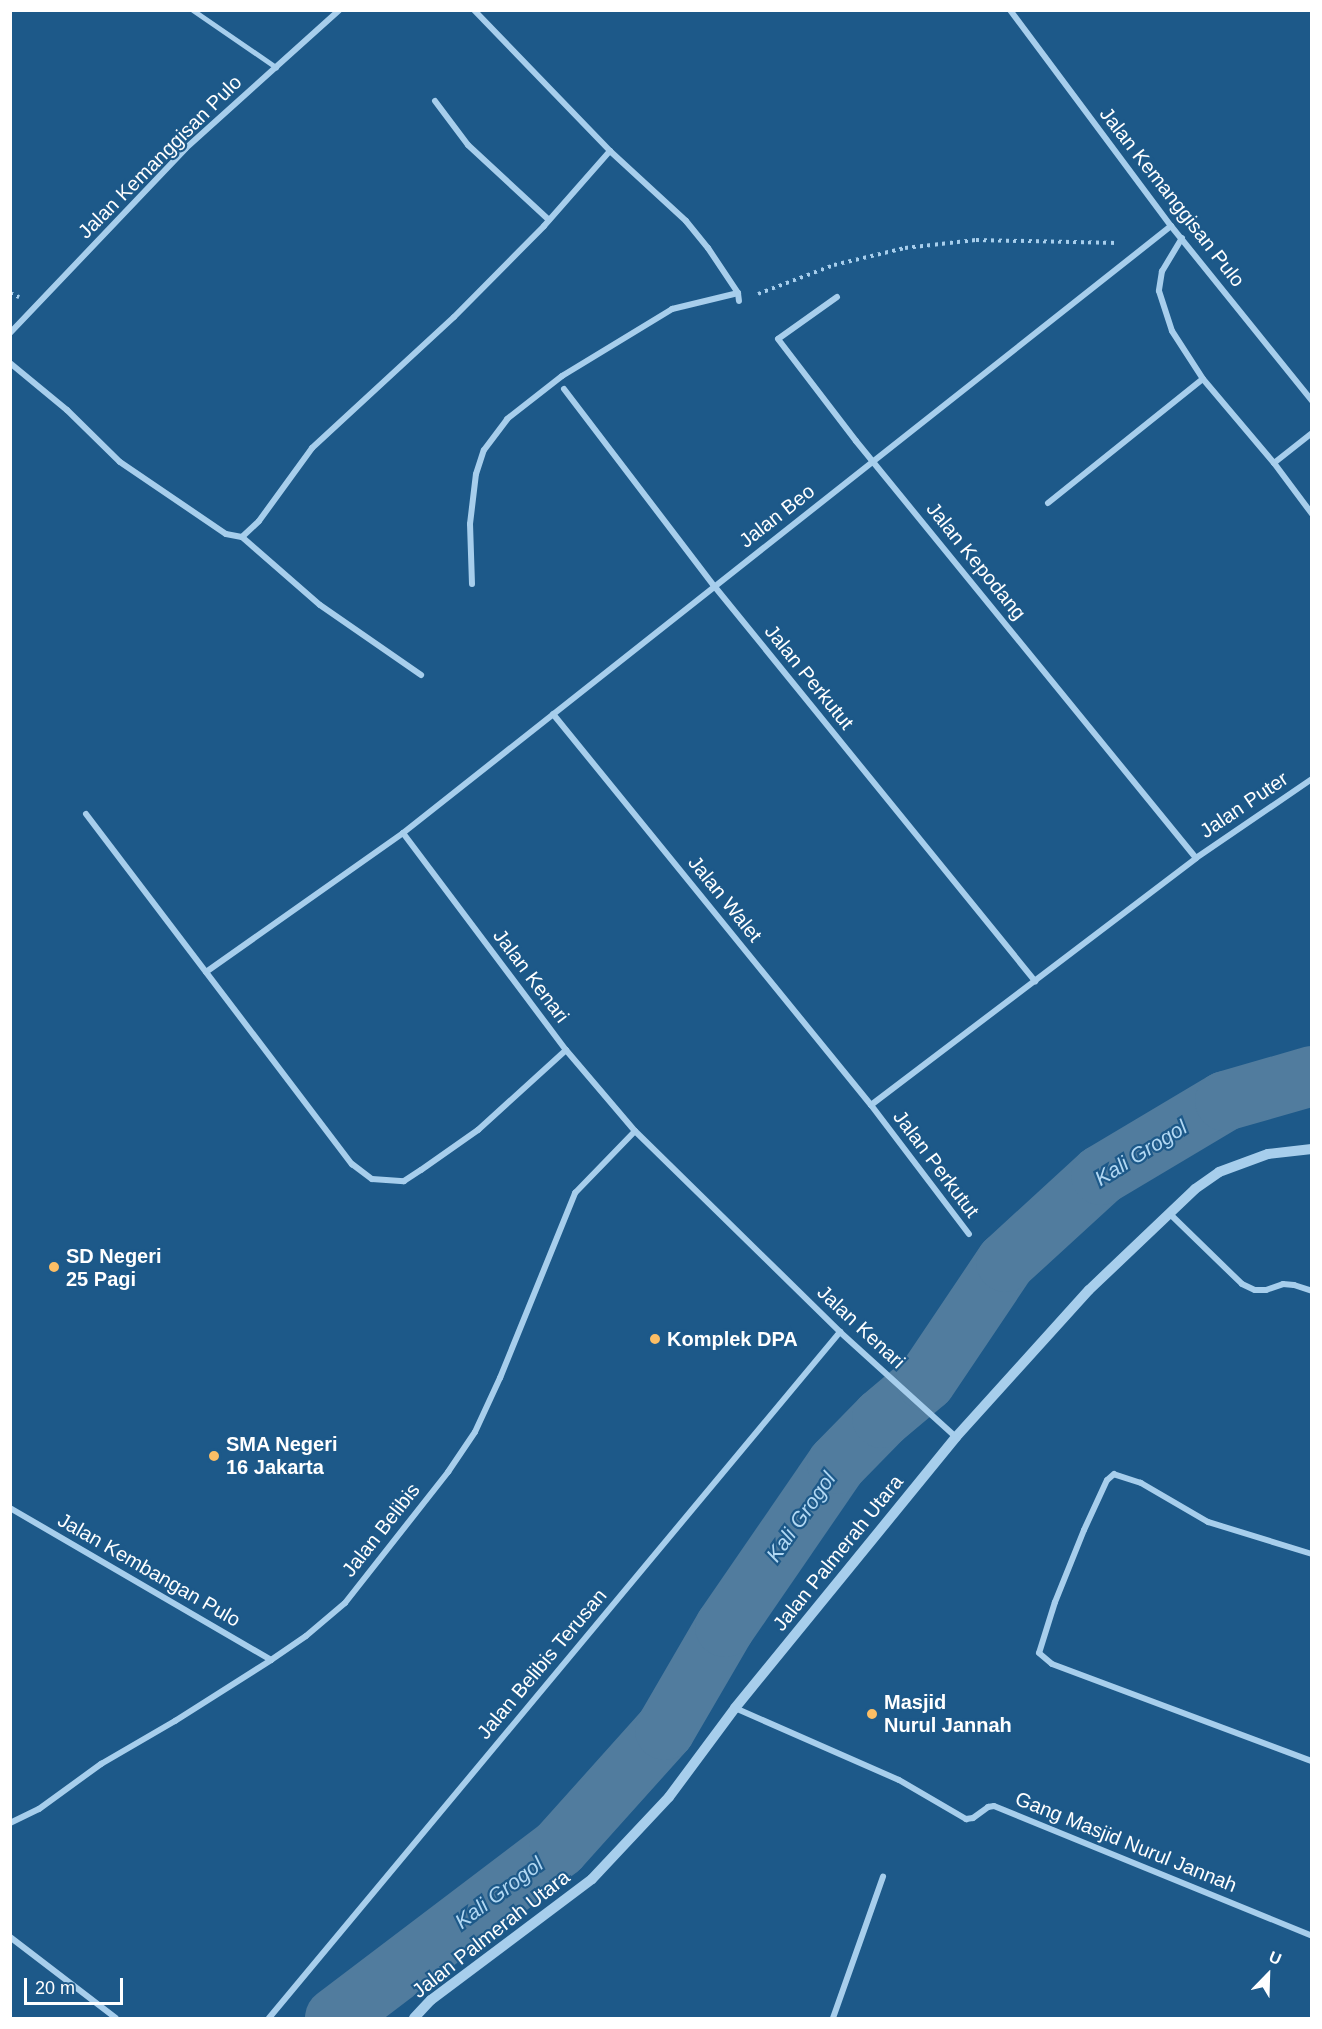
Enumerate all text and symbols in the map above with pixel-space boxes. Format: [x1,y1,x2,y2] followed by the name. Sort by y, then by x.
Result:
[73,70,247,244] street label: Jalan Kemanggisan Pulo
[1094,102,1250,292] street label: Jalan Kemanggisan Pulo
[735,479,819,553] street label: Jalan Beo
[921,497,1031,625] street label: Jalan Kepodang
[759,620,859,734] street label: Jalan Perkutut
[1195,767,1293,843] street label: Jalan Puter
[683,851,767,947] street label: Jalan Walet
[488,924,574,1028] street label: Jalan Kenari
[888,1106,984,1222] street label: Jalan Perkutut
[1090,1115,1192,1191] water label: Kali Grogol
[66,1244,162,1291] place label: SD Negeri 25 Pagi
[47,1260,61,1274] marker: SD Negeri 25 Pagi
[812,1280,910,1374] street label: Jalan Kenari
[667,1327,798,1351] place label: Komplek DPA
[648,1332,662,1346] marker: Komplek DPA
[226,1432,338,1479] place label: SMA Negeri 16 Jakarta
[207,1449,221,1463] marker: SMA Negeri 16 Jakarta
[761,1467,841,1567] water label: Kali Grogol
[768,1470,908,1636] street label: Jalan Palmerah Utara
[337,1478,425,1582] street label: Jalan Belibis
[53,1508,245,1632] street label: Jalan Kembangan Pulo
[472,1584,612,1744] street label: Jalan Belibis Terusan
[884,1690,1012,1737] place label: Masjid Nurul Jannah
[865,1707,879,1721] marker: Masjid Nurul Jannah
[1012,1787,1240,1897] street label: Gang Masjid Nurul Jannah
[450,1852,548,1934] water label: Kali Grogol
[407,1865,575,2003] street label: Jalan Palmerah Utara
[1238,1945,1298,2005] north arrow
[1267,1948,1284,1968] text: U
[27,1966,126,2004] scale bar
[35,1978,75,1998] text: 20 m

